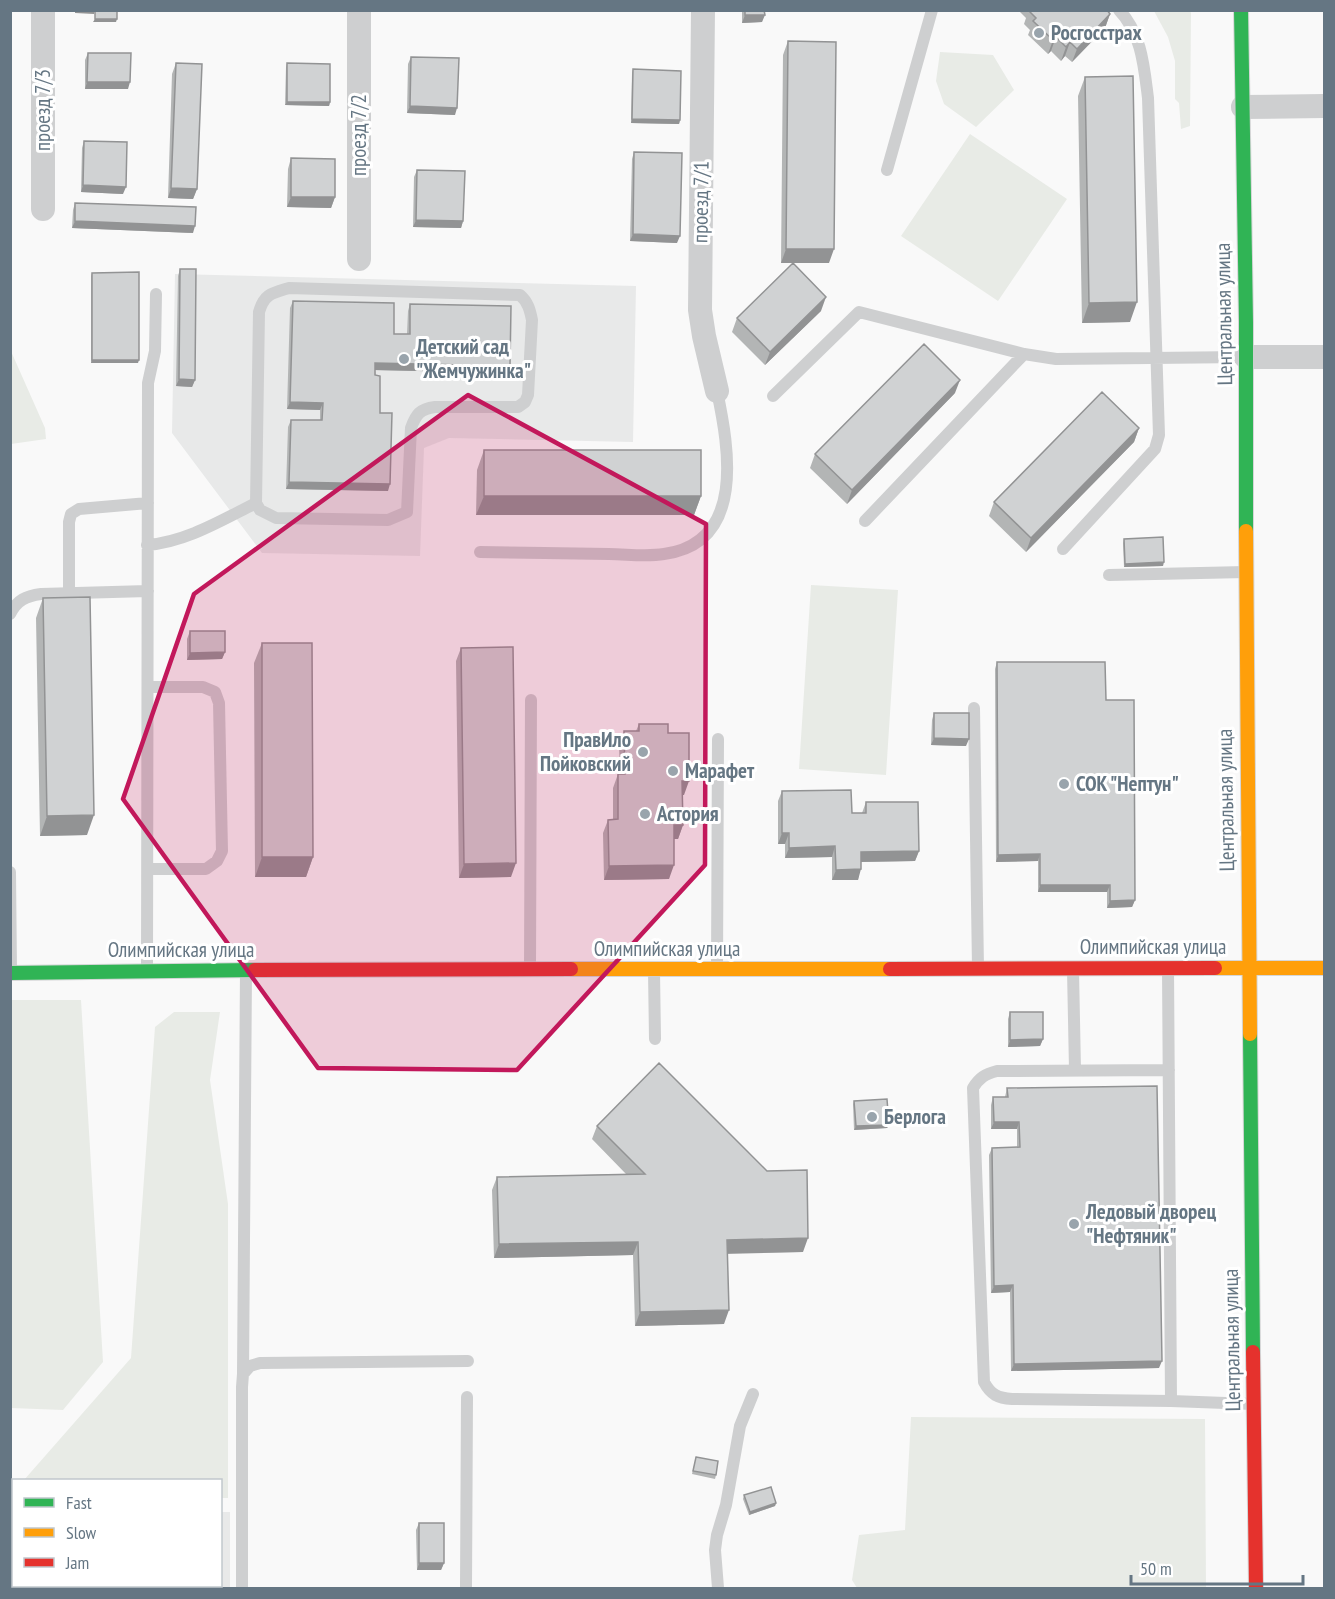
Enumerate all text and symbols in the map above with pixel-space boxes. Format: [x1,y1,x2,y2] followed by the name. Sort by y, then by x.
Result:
[1051,19,1143,46] place label: Росгосстрах
[1032,26,1046,40] marker: Росгосстрах
[29,69,56,151] street label: проезд 7/3
[345,94,372,176] street label: проезд 7/2
[686,161,715,243] street label: проезд 7/1
[1209,242,1238,386] street label: Центральная улица
[416,333,531,384] place label: Детский сад "Жемчужинка"
[397,352,411,366] marker: Детский сад "Жемчужинка"
[540,726,631,777] place label: ПравИло Пойковский
[1211,728,1240,872] street label: Центральная улица
[636,745,650,759] marker: ПравИло Пойковский
[685,757,755,784] place label: Марафет
[666,764,680,778] marker: Марафет
[1076,770,1179,797] place label: СОК "Нептун"
[1057,777,1071,791] marker: СОК "Нептун"
[656,800,719,827] place label: Астория
[638,807,652,821] marker: Астория
[1080,933,1226,960] street label: Олимпийская улица
[594,935,740,962] street label: Олимпийская улица
[108,936,254,963] street label: Олимпийская улица
[884,1103,946,1130] place label: Берлога
[865,1110,879,1124] marker: Берлога
[1085,1198,1216,1249] place label: Ледовый дворец "Нефтяник"
[1067,1217,1081,1231] marker: Ледовый дворец "Нефтяник"
[1217,1268,1246,1412] street label: Центральная улица
[12,1479,222,1587] legend
[66,1491,92,1514] text: Fast
[66,1521,97,1544] text: Slow
[1131,1548,1304,1586] scale bar
[65,1551,89,1574] text: Jam
[1140,1557,1172,1580] text: 50 m

